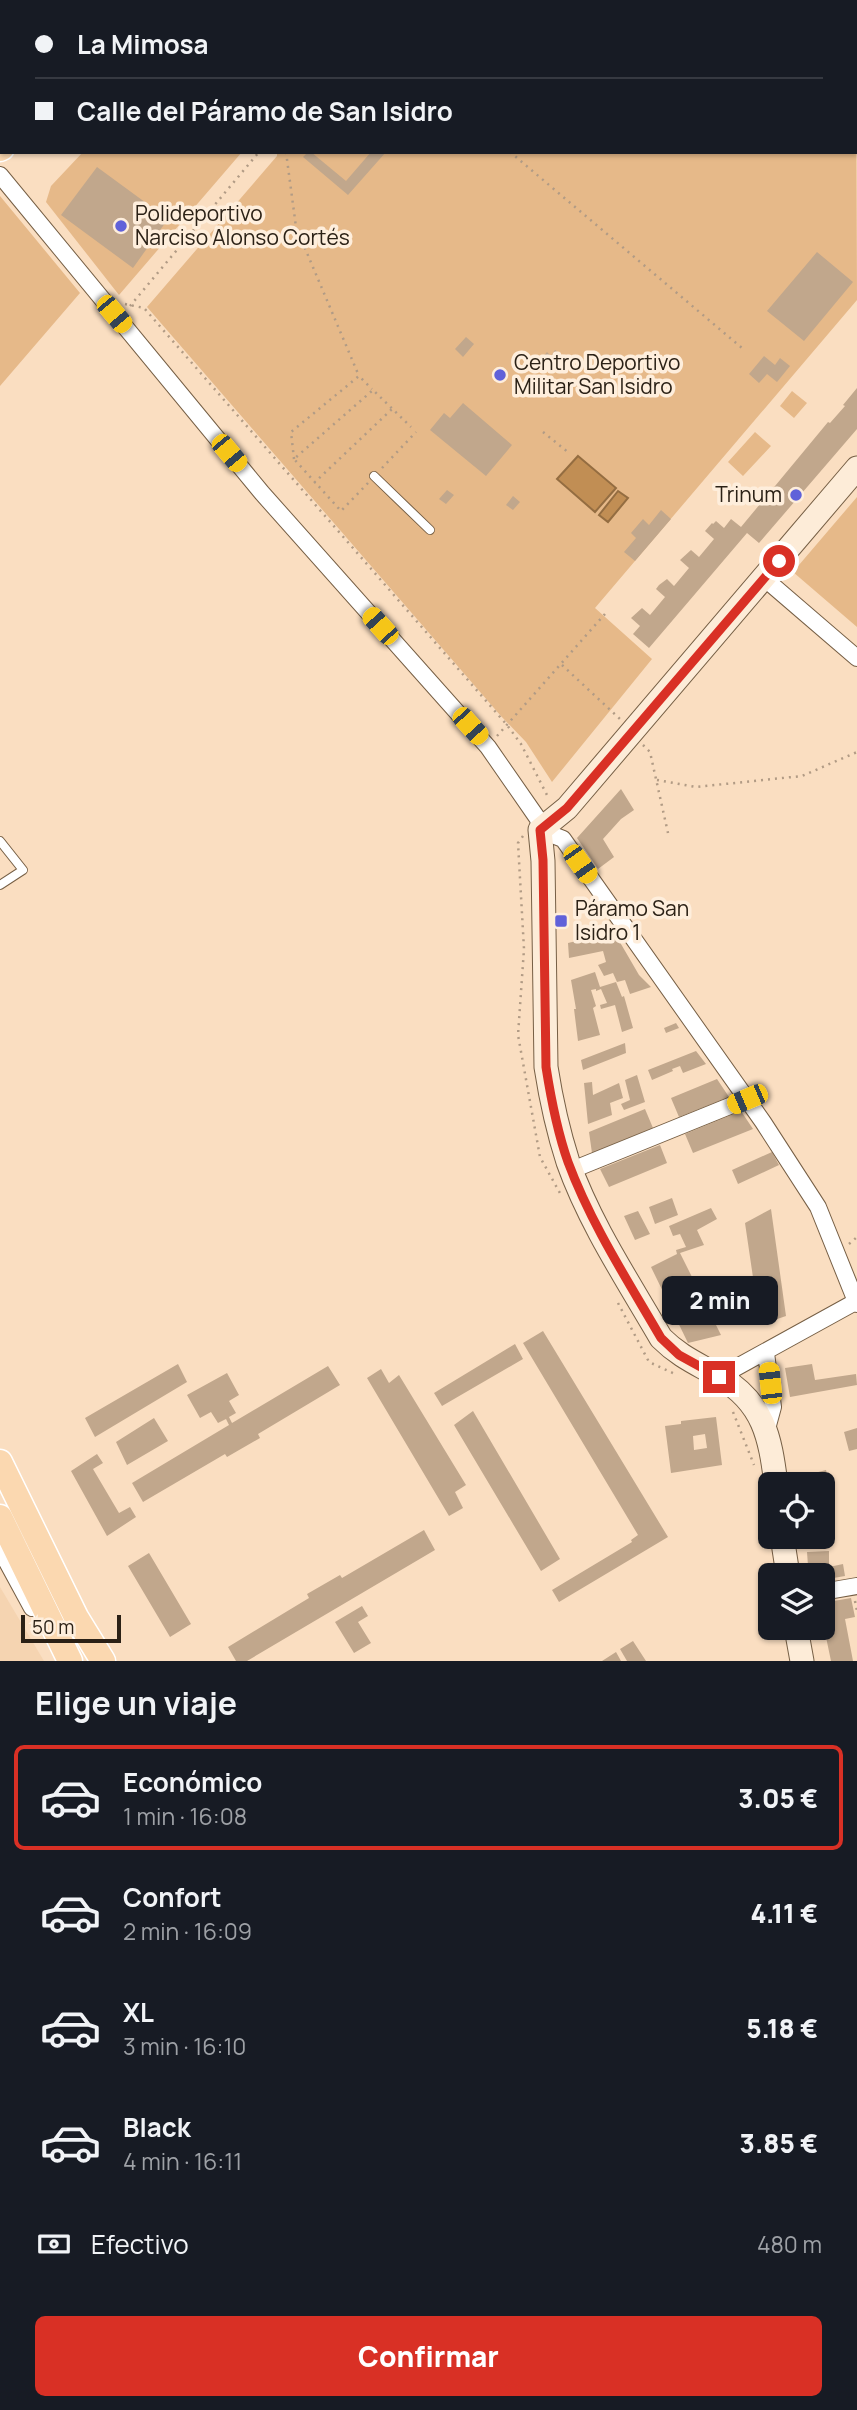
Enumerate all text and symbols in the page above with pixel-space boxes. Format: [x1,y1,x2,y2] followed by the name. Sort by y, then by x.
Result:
[77,26,209,62] text: La Mimosa
[77,93,453,129] text: Calle del Páramo de San Isidro
[135,199,350,251] place label: Polideportivo Narciso Alonso Cortés
[113,218,129,234] marker: Polideportivo Narciso Alonso Cortés
[93,291,136,337] car
[514,348,680,400] place label: Centro Deportivo Militar San Isidro
[492,367,508,383] marker: Centro Deportivo Militar San Isidro
[208,430,251,476] car
[715,480,782,508] place label: Trinum
[788,487,804,503] marker: Trinum
[763,545,795,577] route start
[359,603,402,649] car
[449,703,492,749] car
[560,841,601,887] car
[575,894,689,946] place label: Páramo San Isidro 1
[553,913,569,929] marker: Páramo San Isidro 1
[724,1081,771,1117] car
[661,1276,777,1324] callout: 2 min
[690,1284,751,1316] text: 2 min
[703,1361,735,1393] route end
[758,1361,783,1405] car
[758,1472,835,1640] map controls
[758,1472,835,1549] button: locate
[758,1563,835,1640] button: layers
[21,1612,121,1644] scale bar
[32,1614,74,1640] text: 50 m
[35,1681,237,1725] text: Elige un viaje
[123,1764,262,1800] text: Económico
[39,1766,102,1829] icon: car
[738,1780,818,1816] text: 3.05 €
[123,1800,247,1832] text: 1 min · 16:08
[123,1879,222,1915] text: Confort
[39,1881,102,1944] icon: car
[750,1895,818,1931] text: 4.11 €
[123,1915,252,1947] text: 2 min · 16:09
[123,1994,154,2030] text: XL
[39,1996,102,2059] icon: car
[746,2010,818,2046] text: 5.18 €
[123,2030,246,2062] text: 3 min · 16:10
[123,2109,191,2145] text: Black
[39,2111,102,2174] icon: car
[740,2125,818,2161] text: 3.85 €
[123,2145,242,2177] text: 4 min · 16:11
[35,2225,73,2263] icon: cash
[91,2226,189,2262] text: Efectivo
[757,2228,822,2260] text: 480 m
[35,2316,822,2396] button: Confirmar

